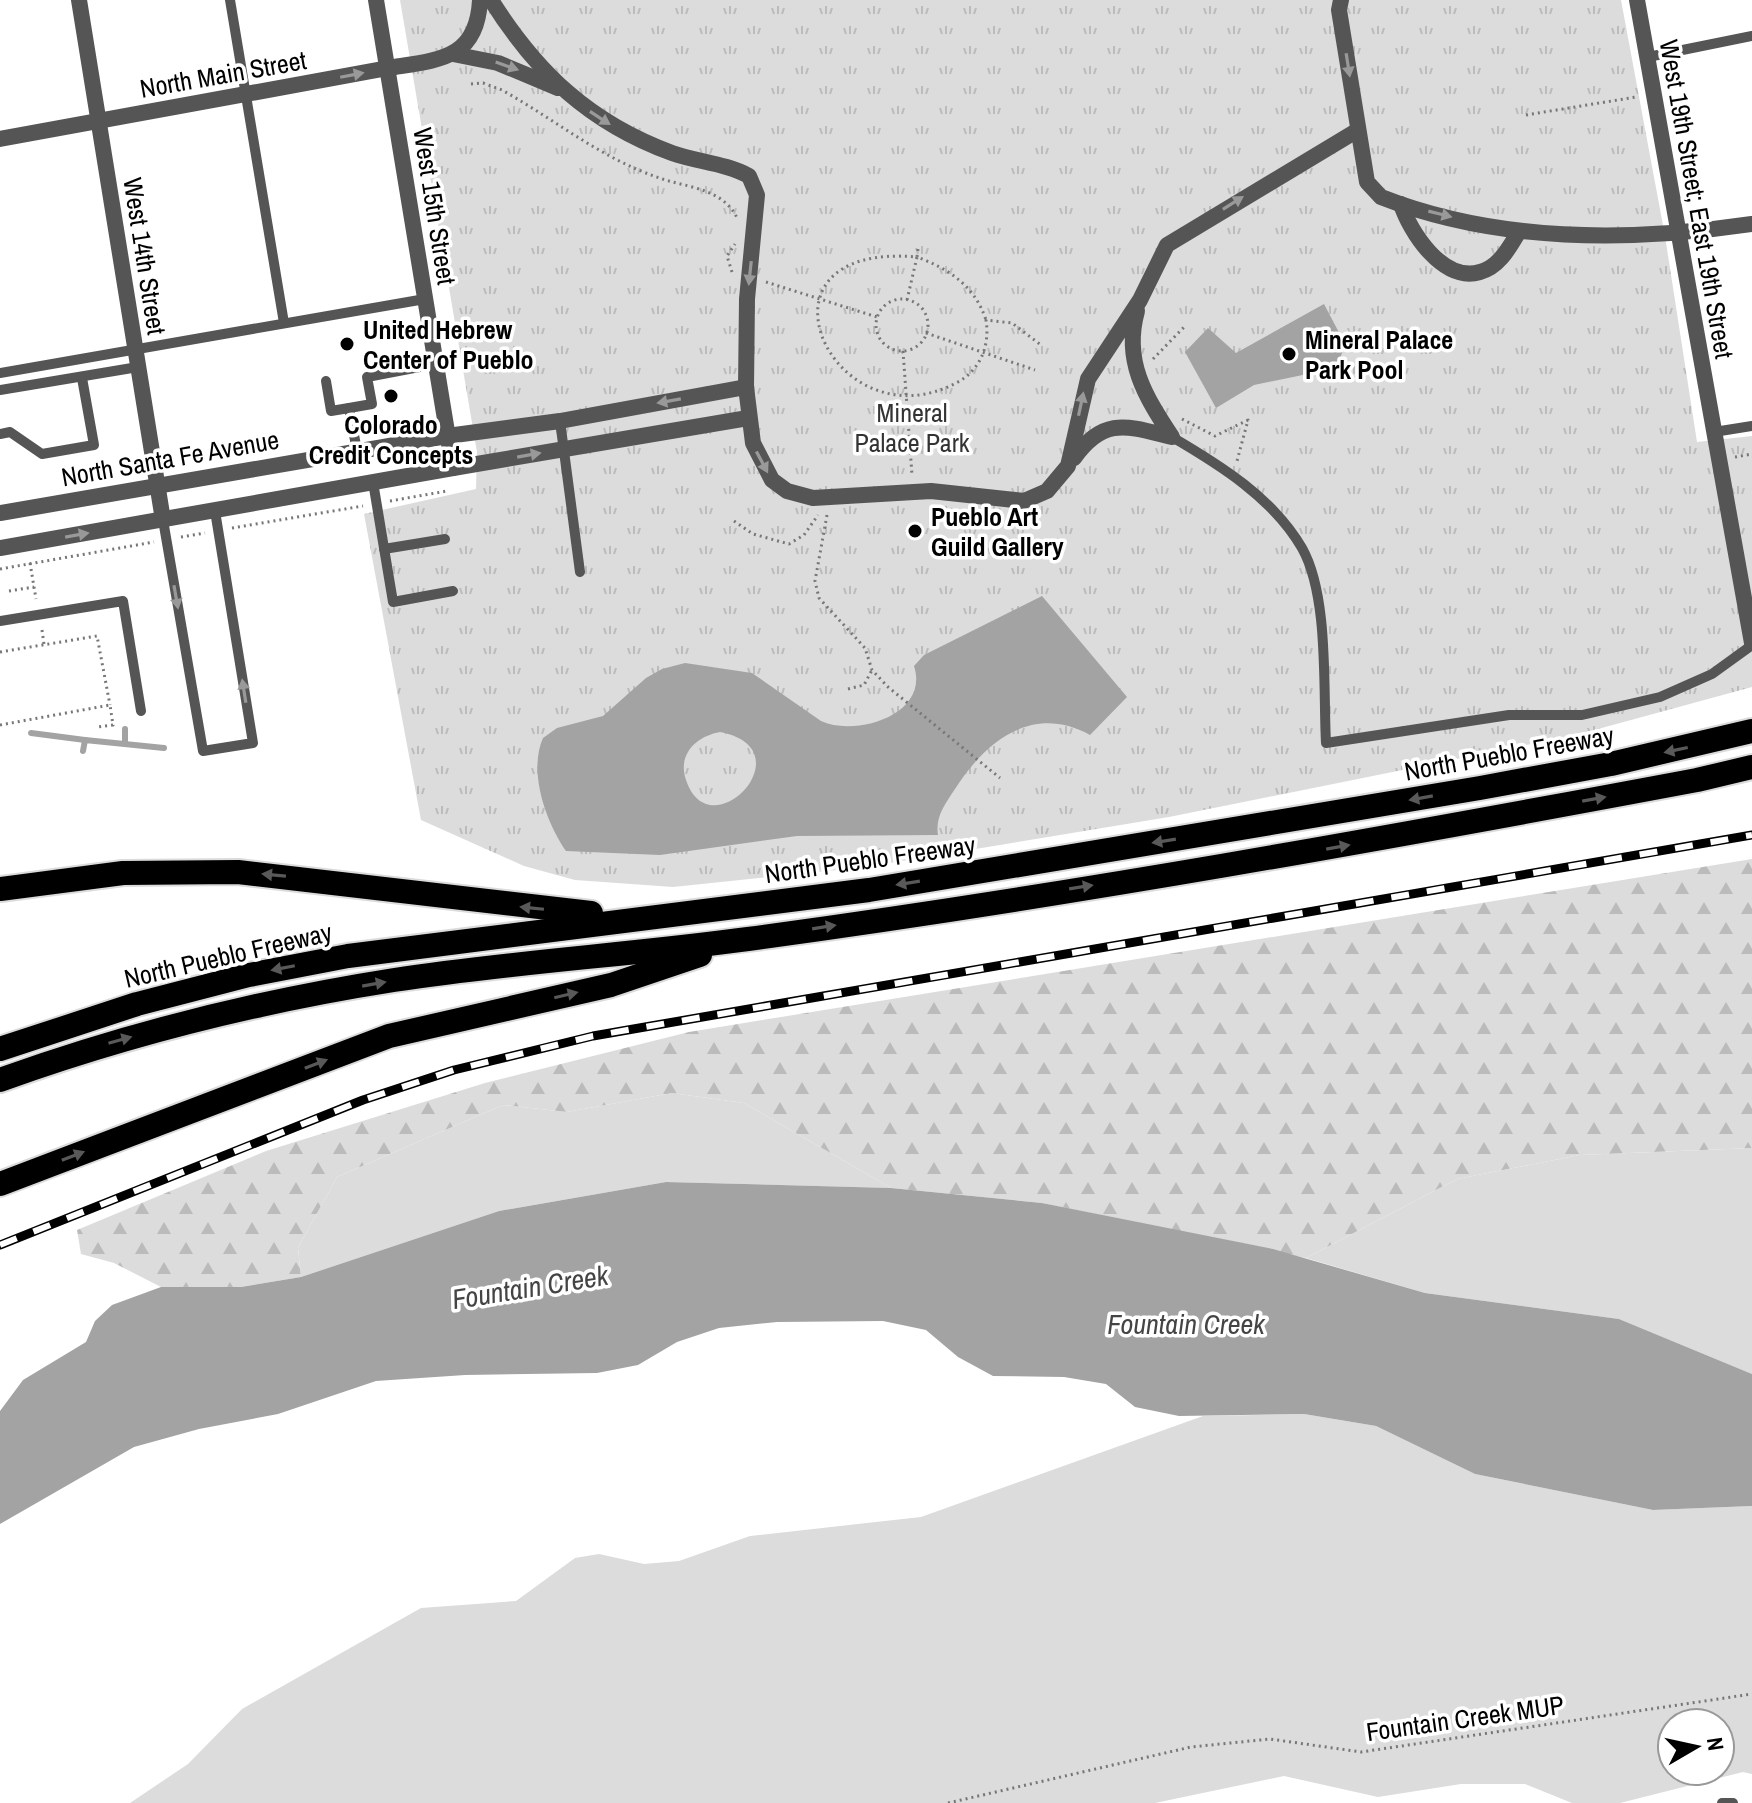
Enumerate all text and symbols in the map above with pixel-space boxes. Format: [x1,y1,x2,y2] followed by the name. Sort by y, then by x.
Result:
[1652,37,1742,361] street label: West 19th Street; East 19th Street
[137,42,309,106] street label: North Main Street
[1342,53,1355,78] one-way arrow
[495,61,519,73] one-way arrow
[340,68,365,80] one-way arrow
[589,110,611,124] one-way arrow
[405,125,465,287] street label: West 15th Street
[115,175,175,337] street label: West 14th Street
[1222,195,1243,210] one-way arrow
[1427,208,1452,221] one-way arrow
[743,260,756,285] one-way arrow
[363,312,534,377] place label: United Hebrew Center of Pueblo
[1305,322,1453,387] place label: Mineral Palace Park Pool
[338,335,356,353] marker: United Hebrew Center of Pueblo
[1280,345,1298,363] marker: Mineral Palace Park Pool
[382,387,400,405] marker: Colorado Credit Concepts
[1075,391,1088,416] one-way arrow
[855,395,970,460] park label: Mineral Palace Park
[656,396,681,408] one-way arrow
[309,407,473,472] place label: Colorado Credit Concepts
[59,422,281,494] street label: North Santa Fe Avenue
[517,448,542,460] one-way arrow
[756,451,769,474] one-way arrow
[931,499,1064,564] place label: Pueblo Art Guild Gallery
[906,522,924,540] marker: Pueblo Art Guild Gallery
[65,528,90,541] one-way arrow
[171,585,183,610] one-way arrow
[238,678,250,703] one-way arrow
[1402,717,1617,789] street label: North Pueblo Freeway
[1664,744,1689,757] one-way arrow
[1408,792,1433,805] one-way arrow
[1581,793,1606,805] one-way arrow
[763,827,978,891] street label: North Pueblo Freeway
[1152,835,1177,848] one-way arrow
[1326,840,1351,852] one-way arrow
[261,868,286,881] one-way arrow
[895,877,920,890] one-way arrow
[1069,880,1094,893] one-way arrow
[519,901,544,914] one-way arrow
[121,914,336,996] street label: North Pueblo Freeway
[812,920,837,933] one-way arrow
[270,963,295,975] one-way arrow
[362,977,387,990] one-way arrow
[554,988,579,1001] one-way arrow
[109,1033,133,1046] one-way arrow
[304,1057,328,1070] one-way arrow
[61,1149,85,1162] one-way arrow
[449,1256,612,1318] water label: Fountain Creek
[1107,1305,1266,1343] water label: Fountain Creek
[1364,1687,1566,1749] street label: Fountain Creek MUP
[1656,1707,1736,1787] north arrow
[1700,1735,1732,1753] text: N

